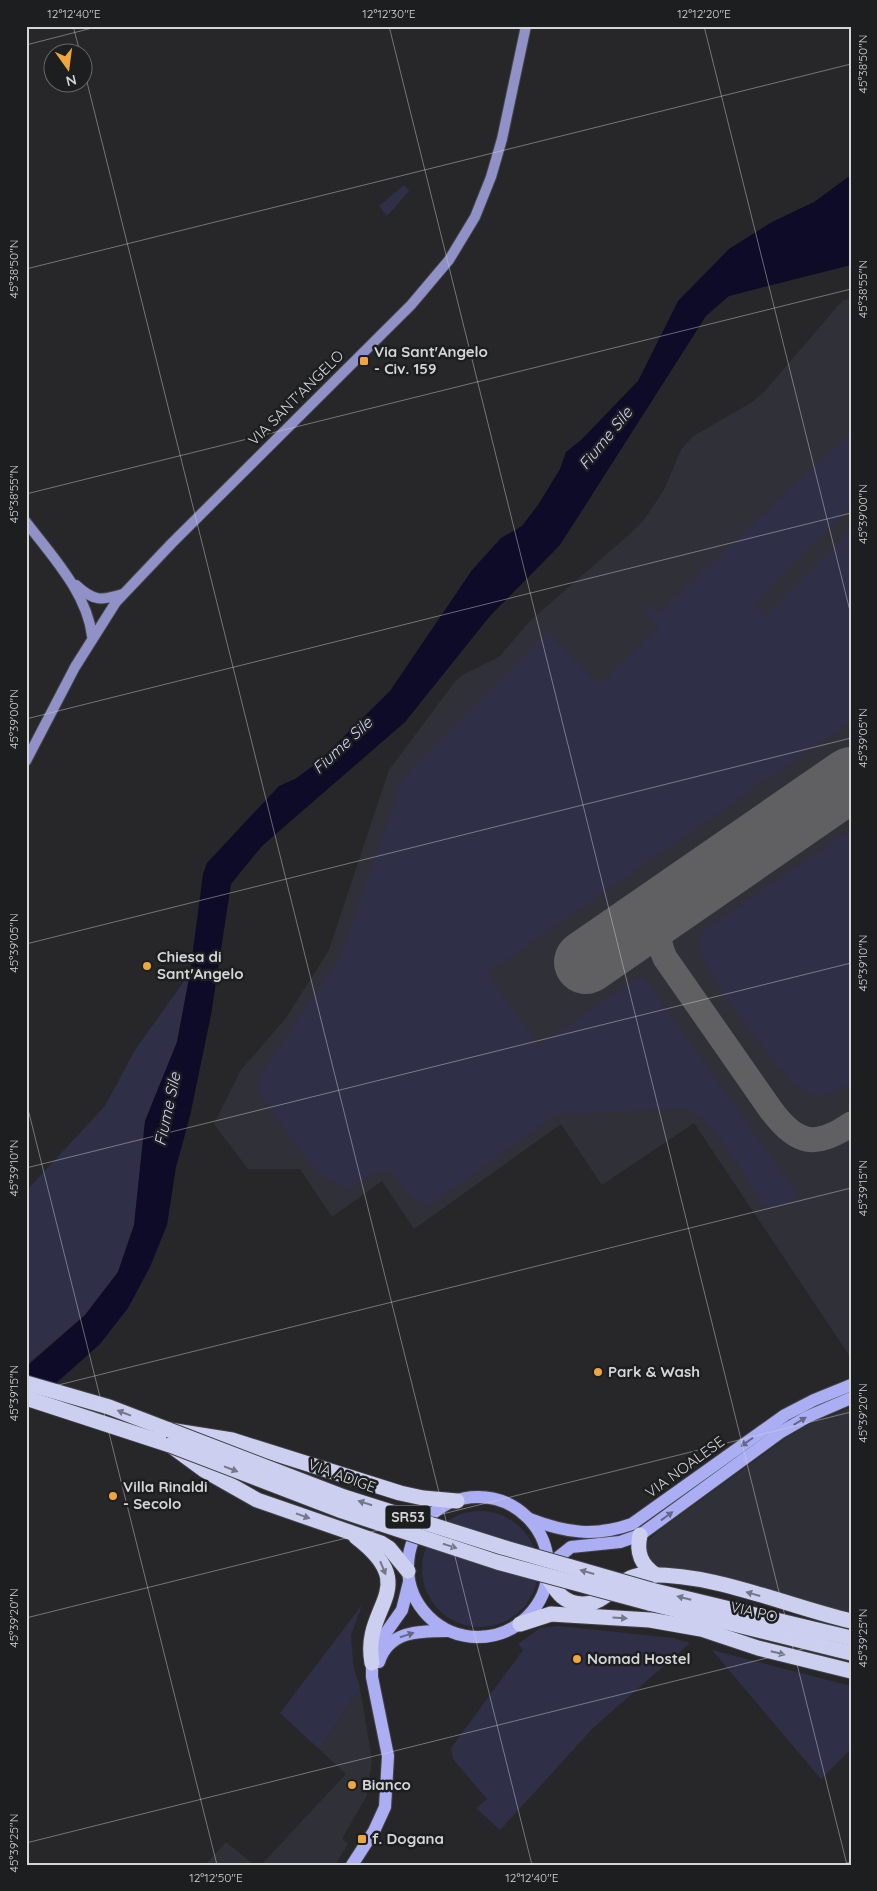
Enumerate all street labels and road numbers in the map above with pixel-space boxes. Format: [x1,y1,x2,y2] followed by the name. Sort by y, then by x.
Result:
[244,346,347,449] street label: VIA SANT'ANGELO
[641,1432,728,1502] street label: VIA NOALESE
[306,1455,379,1497] street label: VIA ADIGE
[386,1505,430,1528] road number: SR53
[729,1597,780,1626] street label: VIA PO

